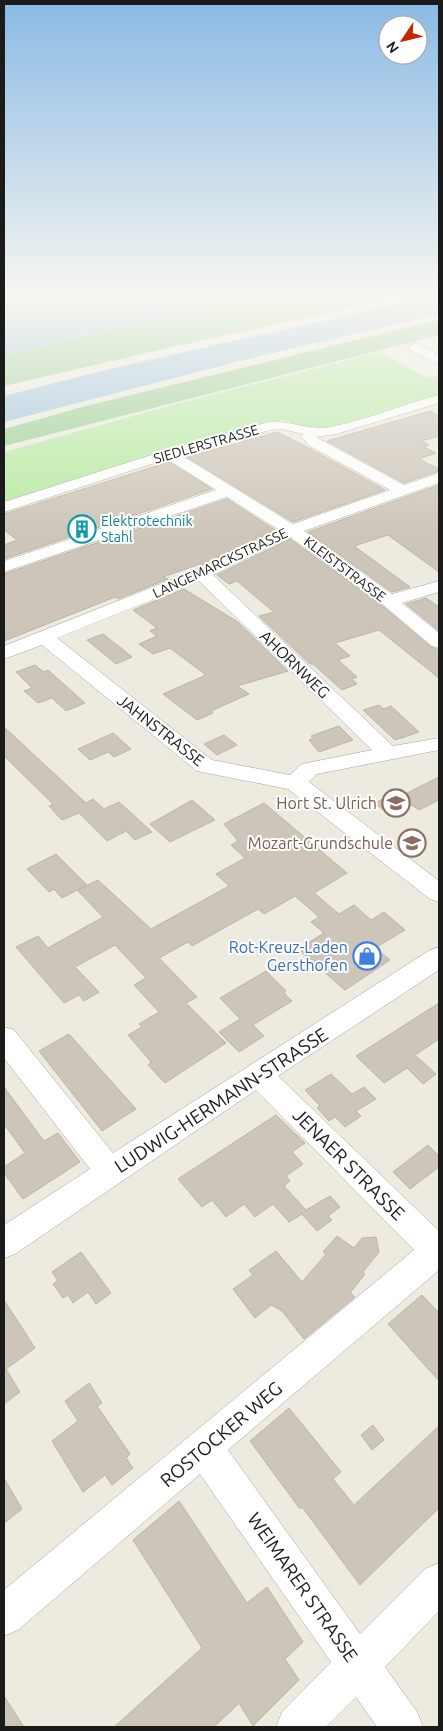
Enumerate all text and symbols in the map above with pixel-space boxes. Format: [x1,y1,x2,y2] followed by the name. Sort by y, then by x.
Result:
[378,15,428,65] north arrow
[383,39,402,56] text: N
[152,421,260,467] street label: SIEDLERSTRASSE
[101,513,192,545] place label: Elektrotechnik Stahl
[67,514,97,544] building icon: Elektrotechnik Stahl
[150,525,290,601] street label: LANGEMARCKSTRASSE
[301,533,389,605] street label: KLEISTSTRASSE
[257,626,333,702] street label: AHORNWEG
[114,691,208,769] street label: JAHNSTRASSE
[381,788,411,818] school or university icon: Hort St. Ulrich
[276,794,377,812] place label: Hort St. Ulrich
[397,828,427,858] school or university icon: Mozart-Grundschule
[248,834,393,852] place label: Mozart-Grundschule
[229,938,348,974] place label: Rot-Kreuz-Laden Gersthofen
[352,941,382,971] shop icon: Rot-Kreuz-Laden Gersthofen
[110,1023,332,1177] street label: LUDWIG-HERMANN-STRASSE
[289,1104,409,1224] street label: JENAER STRASSE
[156,1377,286,1491] street label: ROSTOCKER WEG
[243,1508,363,1666] street label: WEIMARER STRASSE

